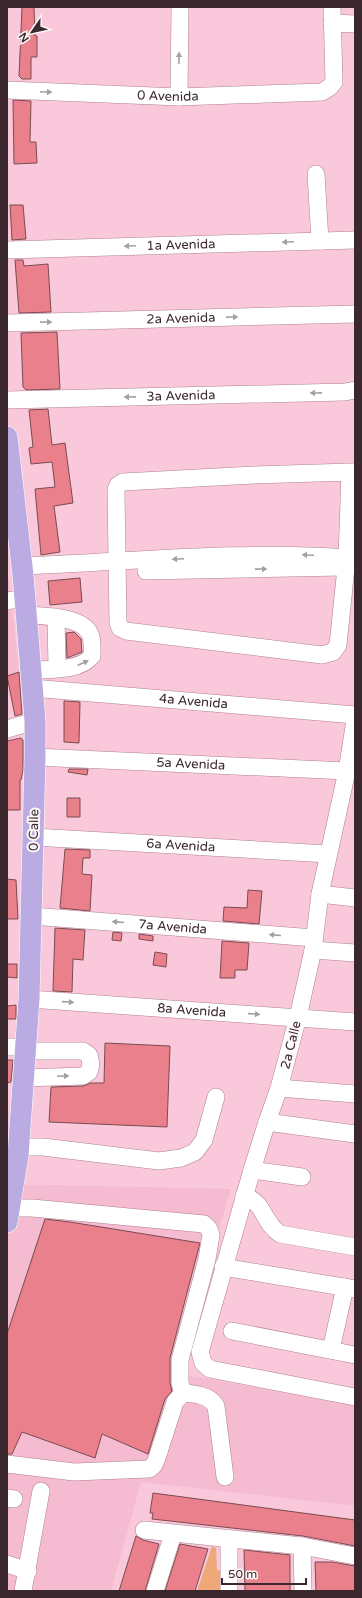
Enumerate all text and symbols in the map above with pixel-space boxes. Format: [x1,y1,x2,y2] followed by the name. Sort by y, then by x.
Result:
[12,12,52,52] north arrow
[16,30,32,45] text: N
[176,51,182,64] one-way arrow
[137,87,199,105] street label: 0 Avenida
[40,89,53,95] one-way arrow
[146,236,216,254] street label: 1a Avenida
[282,238,294,245] one-way arrow
[124,243,136,250] one-way arrow
[146,310,216,327] street label: 2a Avenida
[226,314,238,321] one-way arrow
[40,319,53,325] one-way arrow
[146,387,216,405] street label: 3a Avenida
[309,390,322,396] one-way arrow
[124,394,136,401] one-way arrow
[301,552,314,558] one-way arrow
[172,555,184,562] one-way arrow
[255,566,268,572] one-way arrow
[77,660,88,666] one-way arrow
[158,691,228,712] street label: 4a Avenida
[156,754,226,774] street label: 5a Avenida
[26,809,42,851] street label: 0 Calle
[146,836,216,855] street label: 6a Avenida
[138,916,208,938] street label: 7a Avenida
[112,919,124,926] one-way arrow
[269,931,281,938] one-way arrow
[62,998,74,1005] one-way arrow
[157,1000,227,1021] street label: 8a Avenida
[248,1011,260,1018] one-way arrow
[277,1019,305,1071] street label: 2a Calle
[57,1073,69,1080] one-way arrow
[222,1560,306,1586] scale bar
[228,1567,257,1581] text: 50 m

